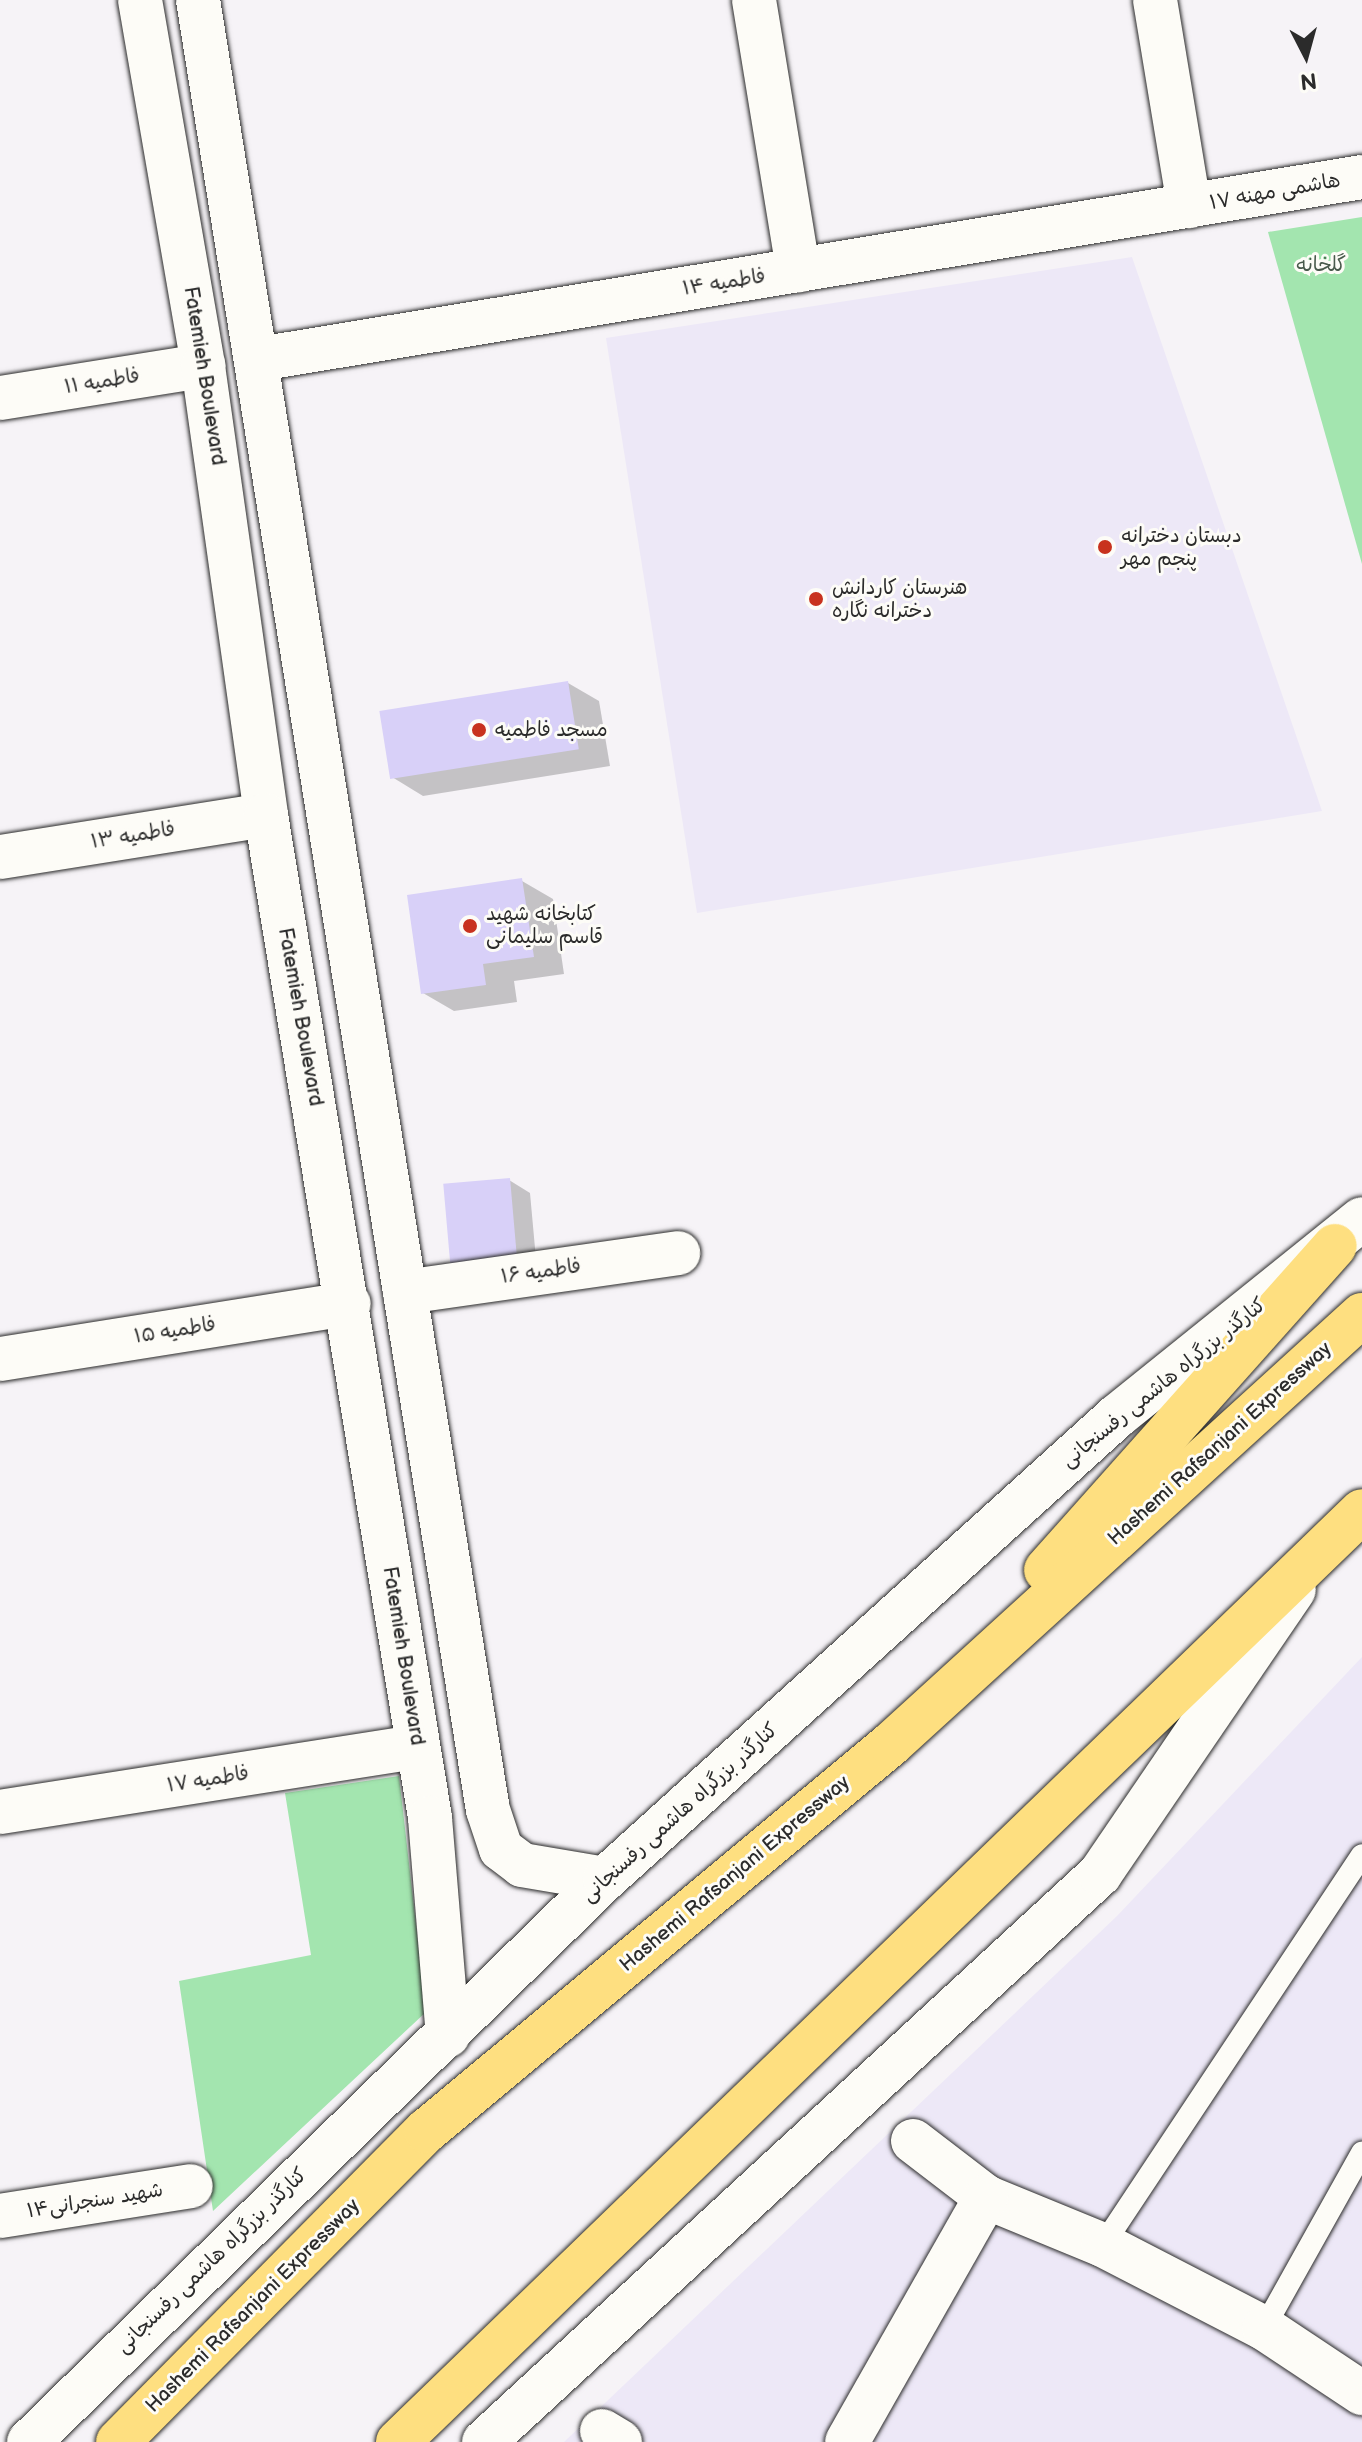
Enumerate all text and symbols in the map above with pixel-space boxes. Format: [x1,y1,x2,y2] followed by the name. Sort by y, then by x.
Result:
[1266,16,1346,96] north arrow
[1299,66,1318,95] text: N
[1208,169,1342,215] street label: هاشمی مهنه ۱۷
[1296,253,1346,277] park label: گلخانه
[681,265,767,301] street label: فاطمیه ۱۴
[178,285,230,467] street label: Fatemieh Boulevard
[63,364,141,400] street label: فاطمیه ۱۱
[1121,524,1242,571] place label: دبستان دخترانه پنجم مهر
[1096,538,1114,556] marker: دبستان دخترانه پنجم مهر
[832,576,967,623] place label: هنرستان کاردانش دخترانه نگاره
[807,590,825,608] marker: هنرستان کاردانش دخترانه نگاره
[495,718,608,742] place label: مسجد فاطمیه
[470,721,488,739] marker: مسجد فاطمیه
[89,818,177,854] street label: فاطمیه ۱۳
[486,902,603,949] place label: کتابخانه شهید قاسم سلیمانی
[461,917,479,935] marker: کتابخانه شهید قاسم سلیمانی
[272,926,328,1108] street label: Fatemieh Boulevard
[499,1255,583,1289] street label: فاطمیه ۱۶
[1057,1293,1271,1473] street label: کنارگذر بزرگراه هاشمی رفسنجانی
[132,1313,218,1349] street label: فاطمیه ۱۵
[1103,1337,1337,1551] street label: Hashemi Rafsanjani Expressway
[377,1565,429,1747] street label: Fatemieh Boulevard
[577,1718,783,1908] street label: کنارگذر بزرگراه هاشمی رفسنجانی
[165,1762,251,1798] street label: فاطمیه ۱۷
[615,1771,855,1977] street label: Hashemi Rafsanjani Expressway
[111,2163,313,2359] street label: کنارگذر بزرگراه هاشمی رفسنجانی
[25,2178,165,2224] street label: شهید سنجرانی۱۴
[141,2194,365,2418] street label: Hashemi Rafsanjani Expressway

